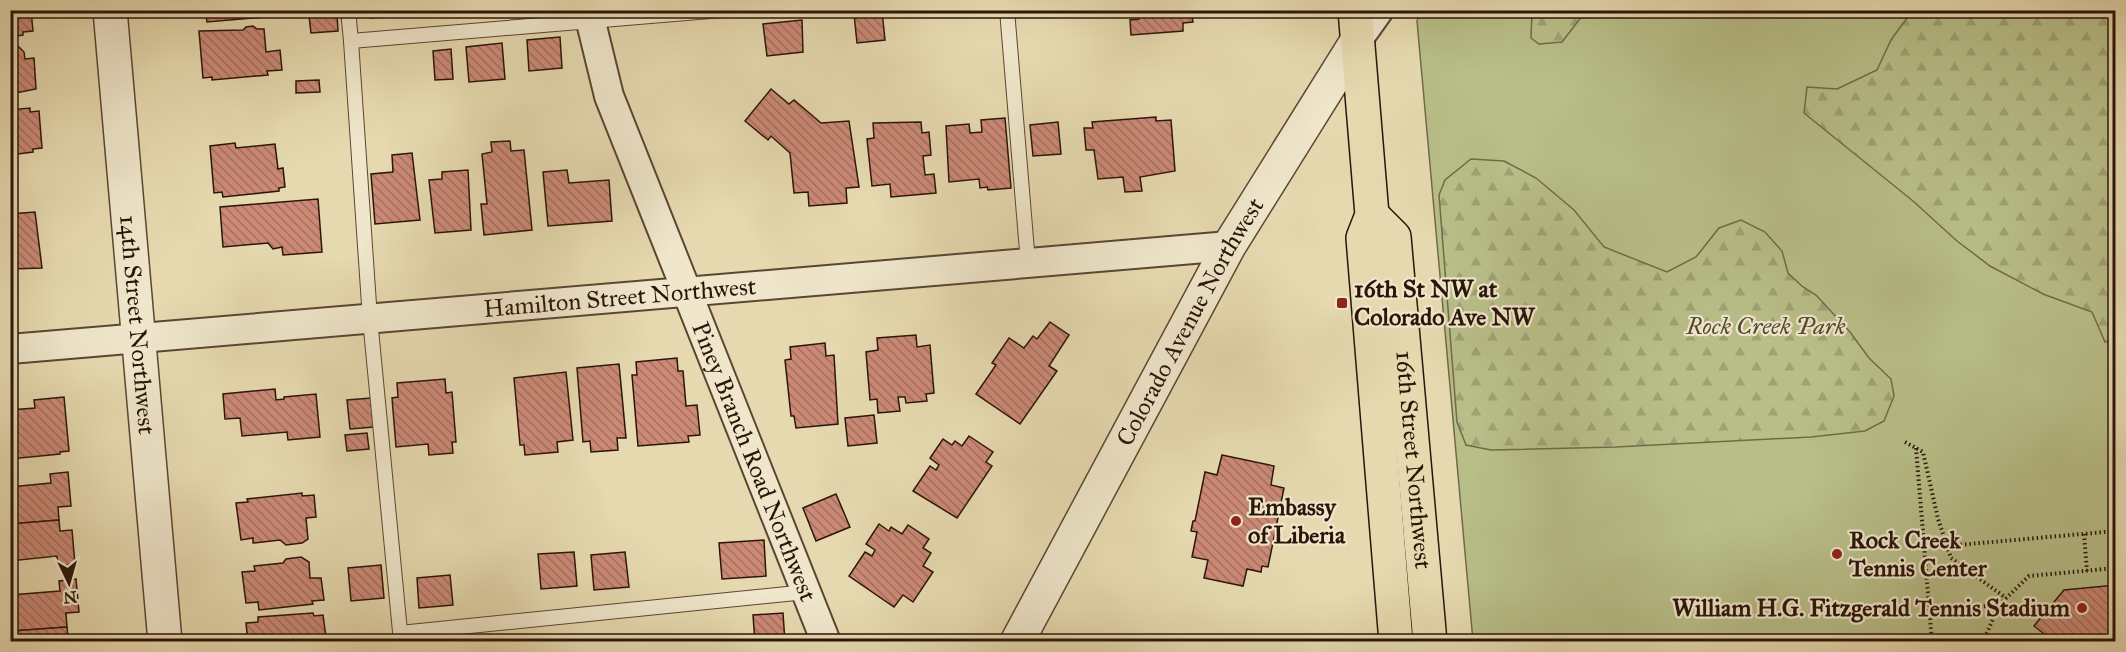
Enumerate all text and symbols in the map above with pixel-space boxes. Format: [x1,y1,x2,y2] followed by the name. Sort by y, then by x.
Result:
[1110,192,1271,451] street label: Colorado Avenue Northwest
[113,214,162,436] street label: 14th Street Northwest
[482,271,758,324] street label: Hamilton Street Northwest
[1354,274,1536,332] place label: 16th St NW at Colorado Ave NW
[1335,296,1349,310] marker: 16th St NW at Colorado Ave NW
[1685,311,1846,341] park label: Rock Creek Park
[685,318,823,606] street label: Piney Branch Road Northwest
[1389,350,1439,571] street label: 16th Street Northwest
[1248,492,1346,550] place label: Embassy of Liberia
[1229,514,1243,528] marker: Embassy of Liberia
[1848,525,1988,583] place label: Rock Creek Tennis Center
[1830,547,1844,561] marker: Rock Creek Tennis Center
[39,553,99,613] north arrow
[62,587,78,608] text: N
[1672,593,2071,623] place label: William H.G. Fitzgerald Tennis Stadium
[2075,601,2089,615] marker: William H.G. Fitzgerald Tennis Stadium

